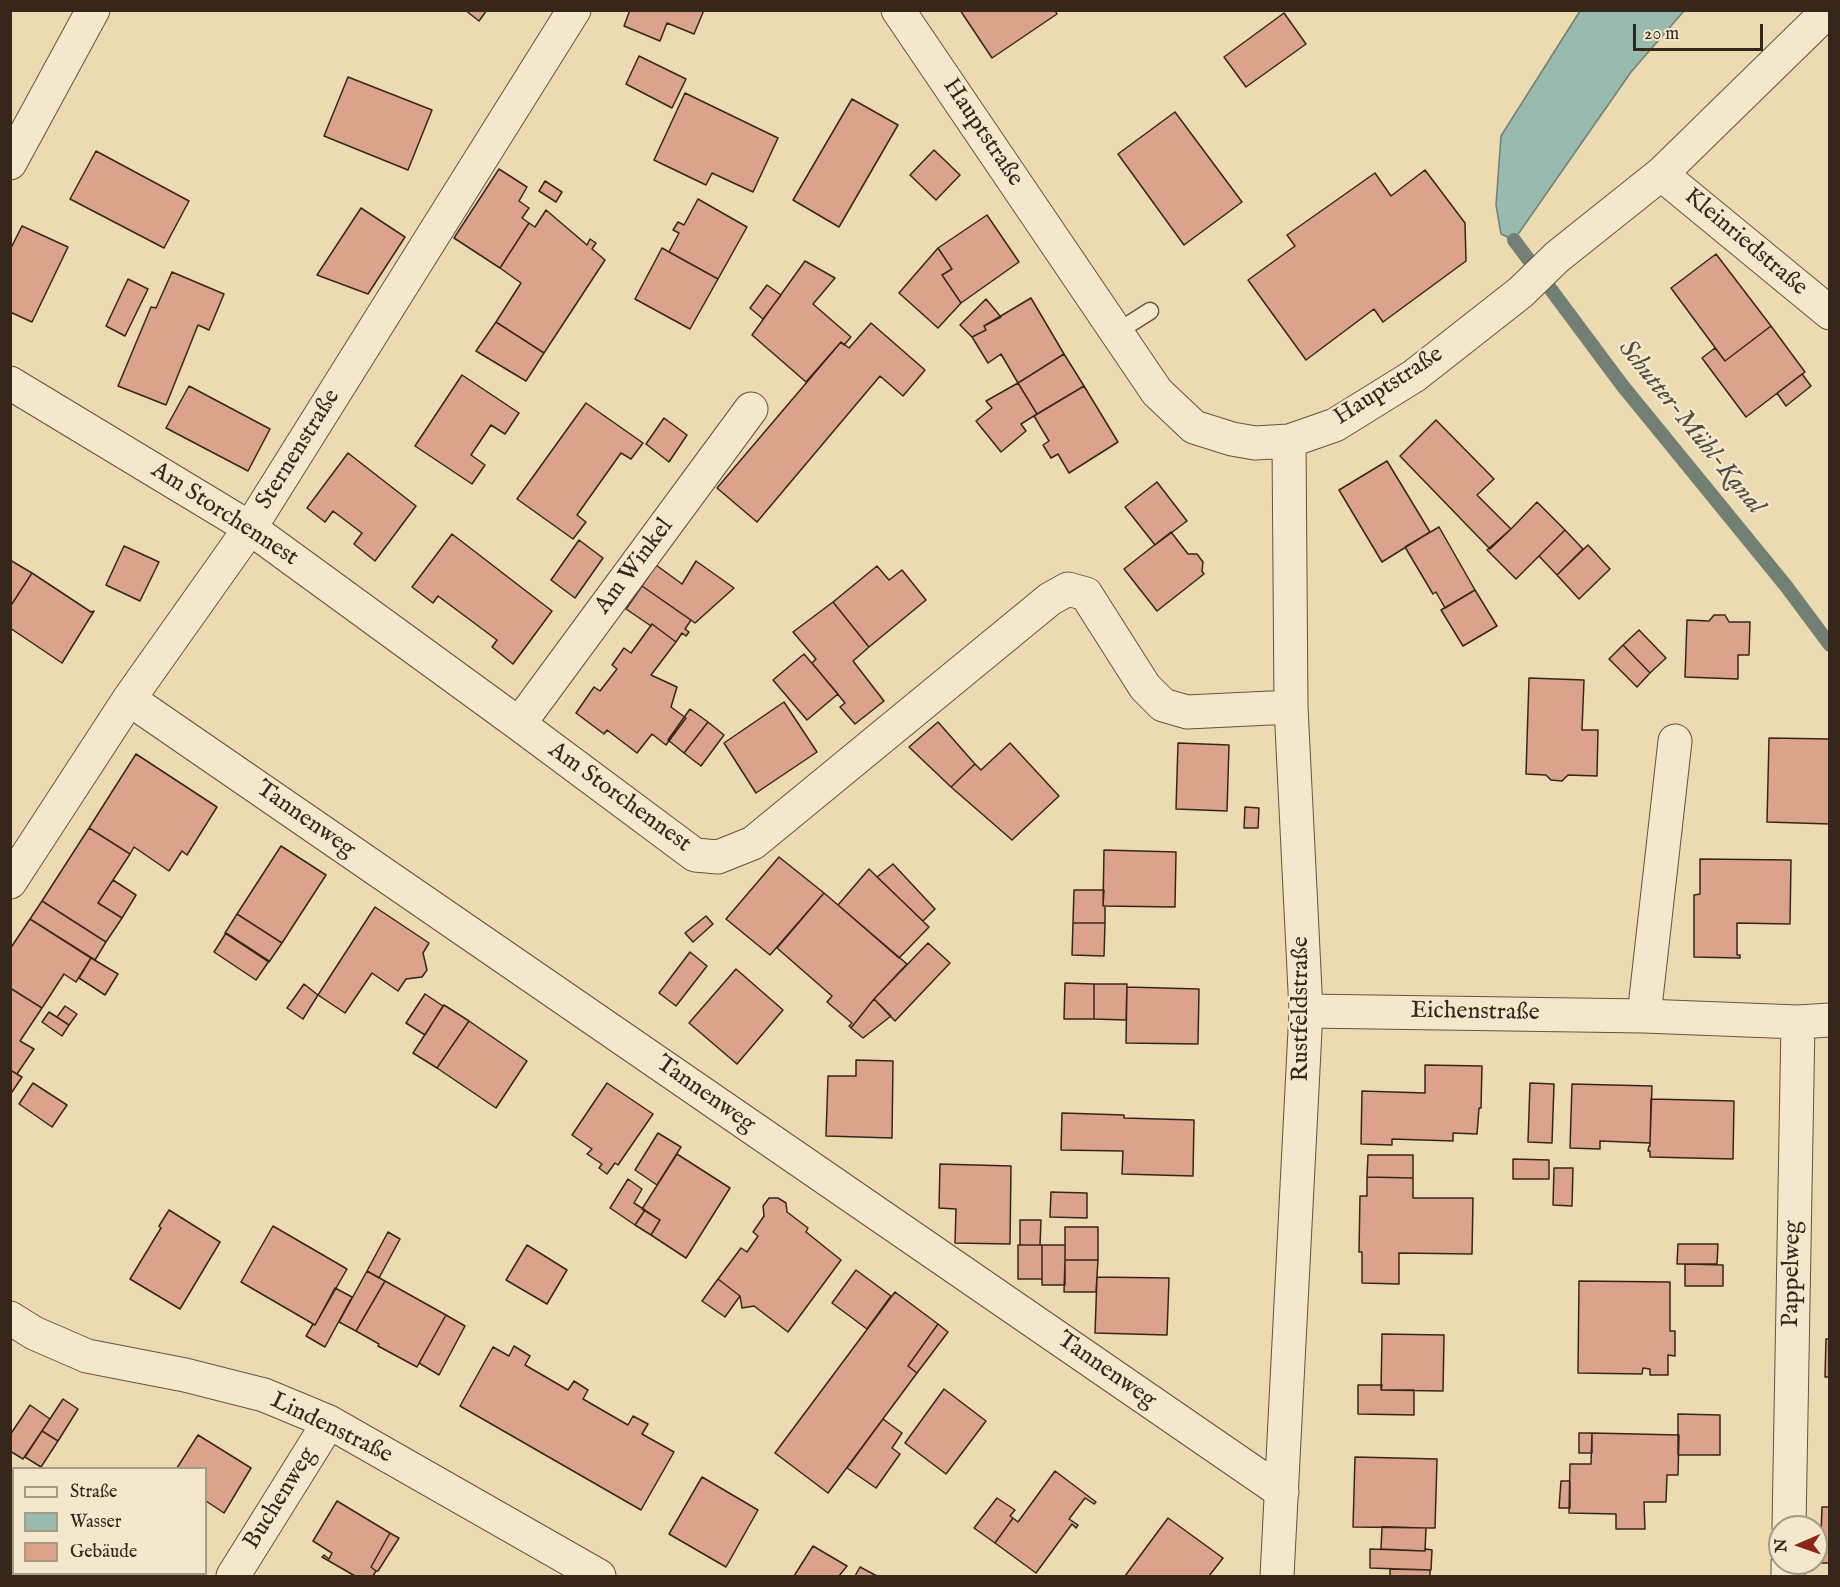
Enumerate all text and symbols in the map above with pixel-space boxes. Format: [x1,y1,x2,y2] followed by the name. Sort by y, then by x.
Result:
[1636,12,1766,50] scale bar
[1644,23,1679,46] text: 20 m
[935,74,1029,192] street label: Hauptstraße
[1677,183,1813,303] street label: Kleinriedstraße
[1610,335,1770,521] water label: Schutter-Mühl-Kanal
[1329,341,1449,433] street label: Hauptstraße
[251,385,347,515] street label: Sternenstraße
[145,457,303,573] street label: Am Storchennest
[590,513,680,621] street label: Am Winkel
[542,737,696,859] street label: Am Storchennest
[250,775,360,865] street label: Tannenweg
[1288,936,1316,1082] street label: Rustfeldstraße
[1410,997,1540,1029] street label: Eichenstraße
[650,1050,760,1140] street label: Tannenweg
[1778,1220,1808,1328] street label: Pappelweg
[1051,1326,1161,1416] street label: Tannenweg
[265,1387,397,1471] street label: Lindenstraße
[238,1443,324,1555] street label: Buchenweg
[12,1467,207,1575] legend
[70,1481,117,1504] text: Straße
[70,1511,121,1534] text: Wasser
[1768,1515,1828,1575] north arrow
[1772,1538,1792,1553] text: N
[70,1541,137,1564] text: Gebäude

